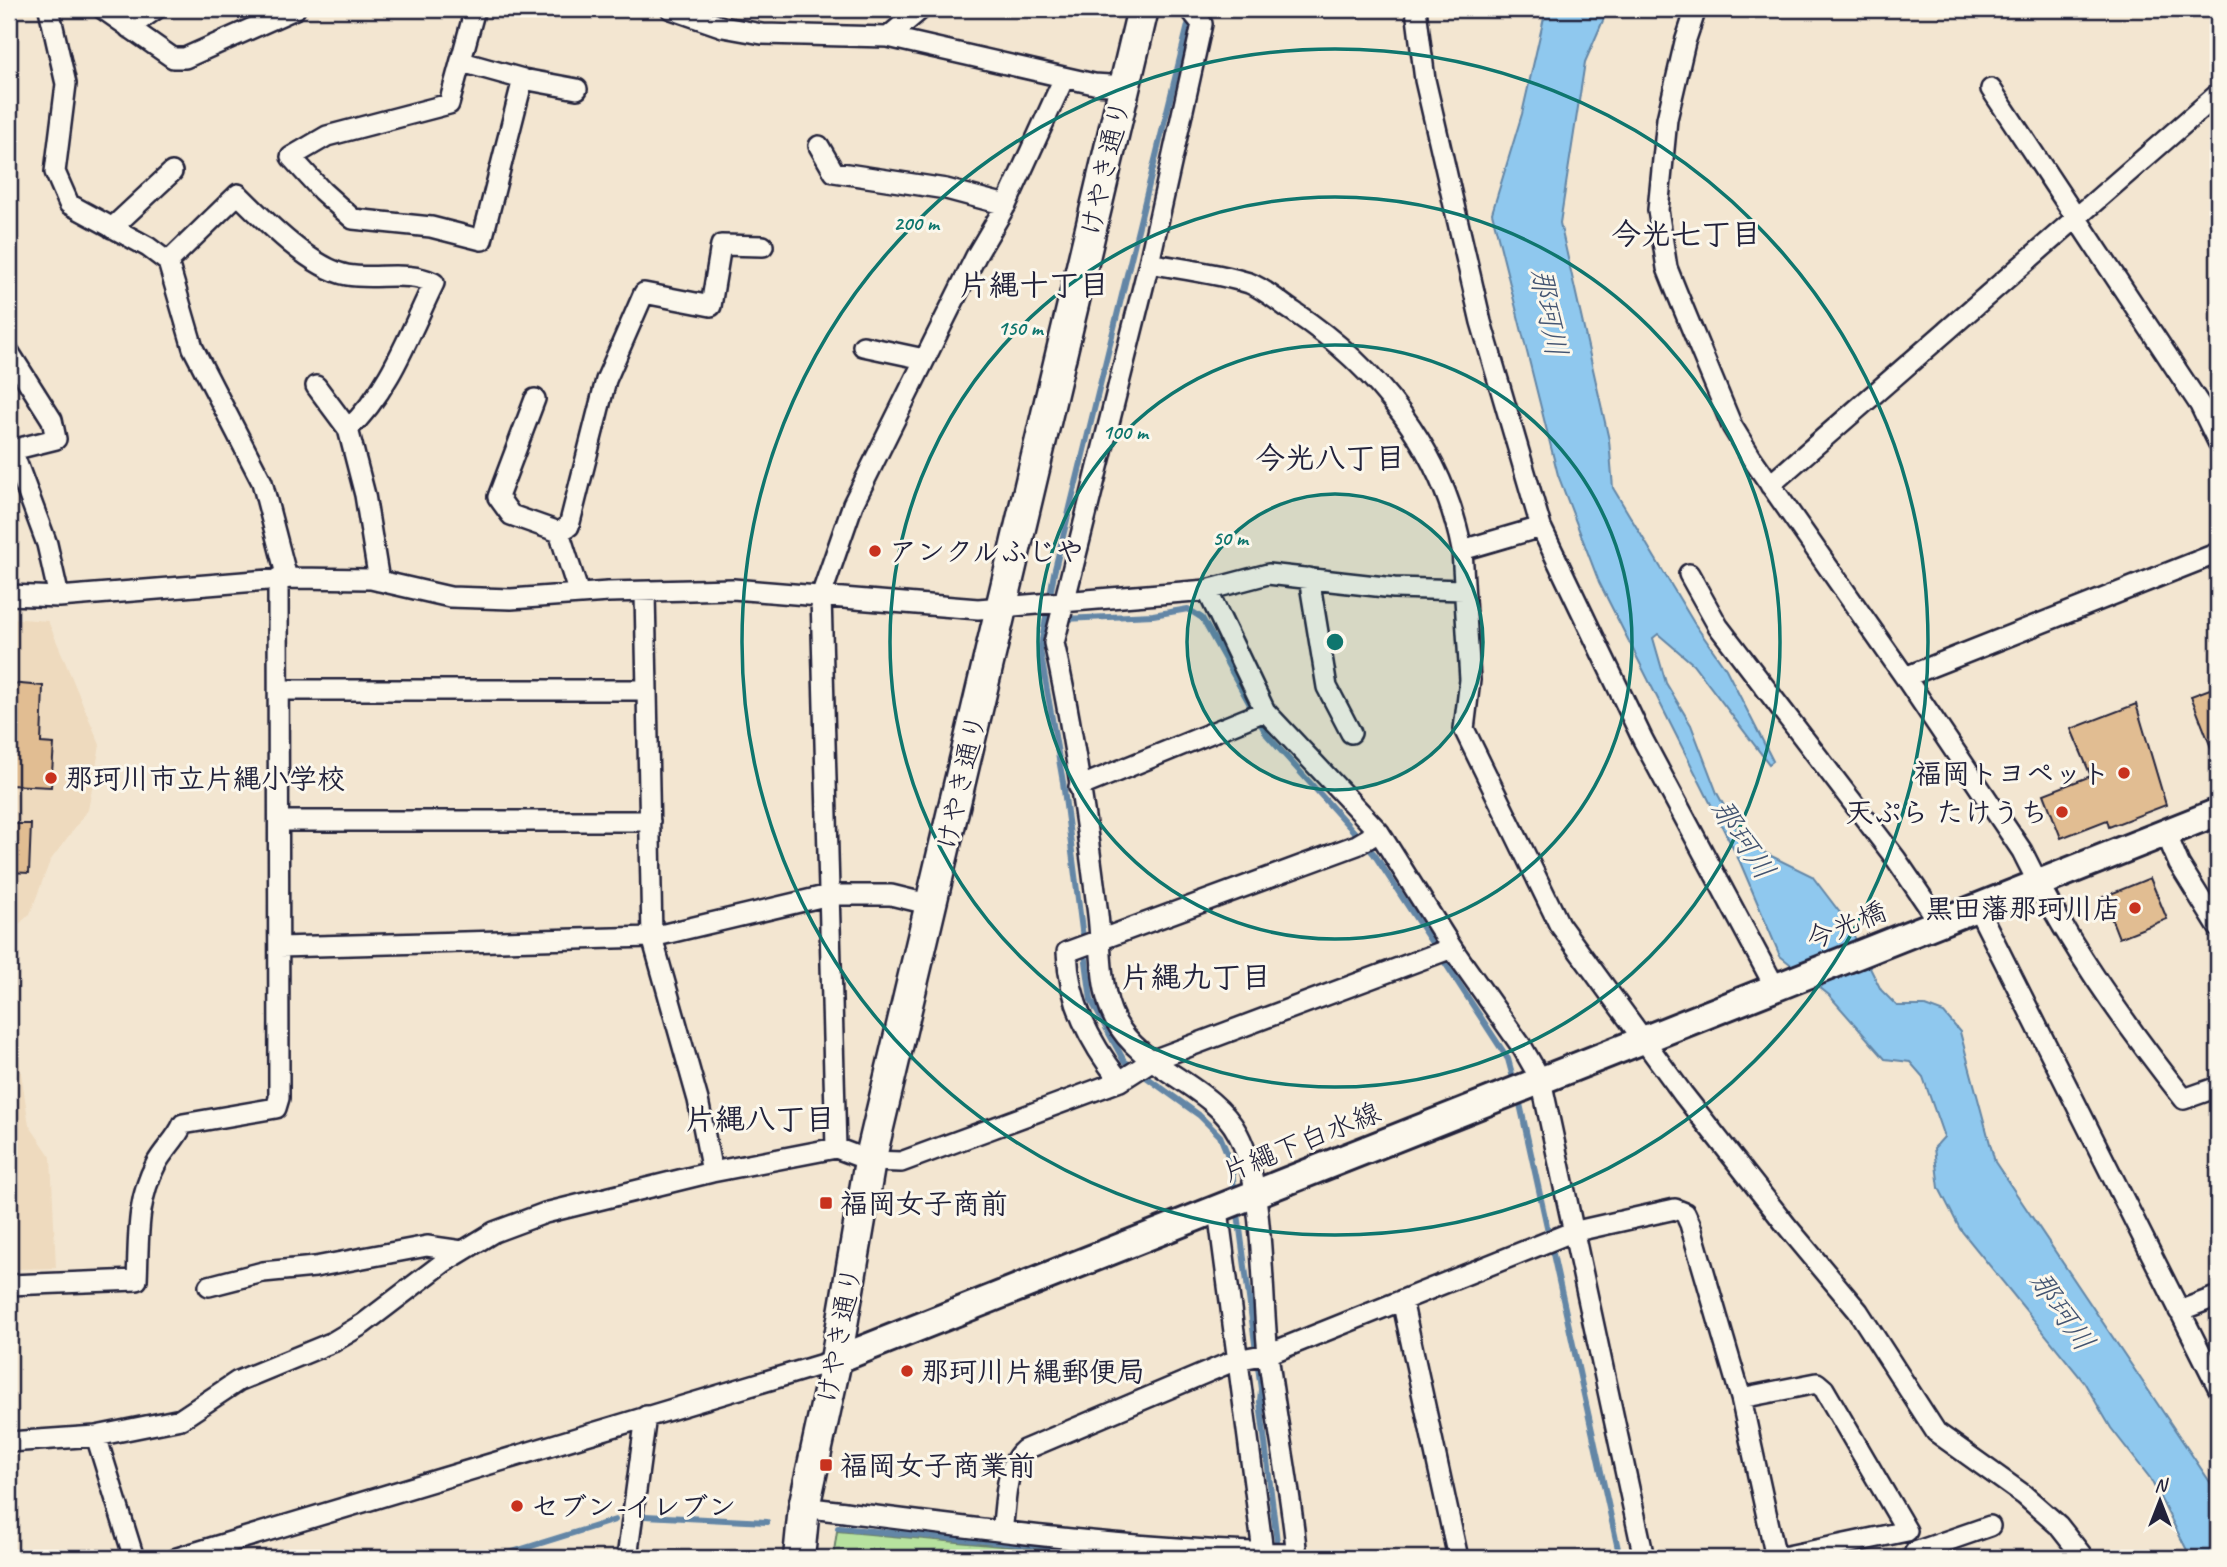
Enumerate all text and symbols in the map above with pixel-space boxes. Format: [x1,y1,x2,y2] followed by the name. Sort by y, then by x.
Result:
[1072,96,1138,240] street label: けやき通り
[893,210,941,236] text: 200 m
[1611,215,1761,253] district label: 今光七丁目
[1522,264,1576,360] water label: 那珂川
[959,266,1109,304] district label: 片縄十丁目
[997,315,1045,341] text: 150 m
[1102,419,1150,445] text: 100 m
[1255,439,1405,477] district label: 今光八丁目
[1212,525,1250,551] text: 50 m
[889,534,1084,569] place label: アンクルふじや
[867,543,883,559] marker: アンクルふじや
[1323,630,1347,654] centre of rings
[928,710,994,854] street label: けやき通り
[1914,756,2110,791] place label: 福岡トヨペット
[65,761,345,796] place label: 那珂川市立片縄小学校
[2116,765,2132,781] marker: 福岡トヨペット
[43,770,59,786] marker: 那珂川市立片縄小学校
[1702,791,1784,887] water label: 那珂川
[1845,795,2048,830] place label: 天ぷら たけうち
[2054,804,2070,820] marker: 天ぷら たけうち
[1925,891,2121,926] place label: 黒田藩那珂川店
[1800,893,1892,957] street label: 今光橋
[2127,900,2143,916] marker: 黒田藩那珂川店
[1121,958,1271,996] district label: 片縄九丁目
[1217,1094,1385,1190] street label: 片繩下白水線
[685,1100,835,1138] district label: 片縄八丁目
[840,1186,1008,1221] place label: 福岡女子商前
[818,1195,834,1211] marker: 福岡女子商前
[808,1263,870,1407] street label: けやき通り
[2021,1263,2103,1359] water label: 那珂川
[921,1354,1145,1389] place label: 那珂川片縄郵便局
[899,1363,915,1379] marker: 那珂川片縄郵便局
[840,1448,1036,1483] place label: 福岡女子商業前
[818,1457,834,1473] marker: 福岡女子商業前
[2126,1466,2196,1536] north arrow
[2154,1473,2169,1497] text: N
[531,1489,736,1524] place label: セブン-イレブン
[509,1498,525,1514] marker: セブン-イレブン

